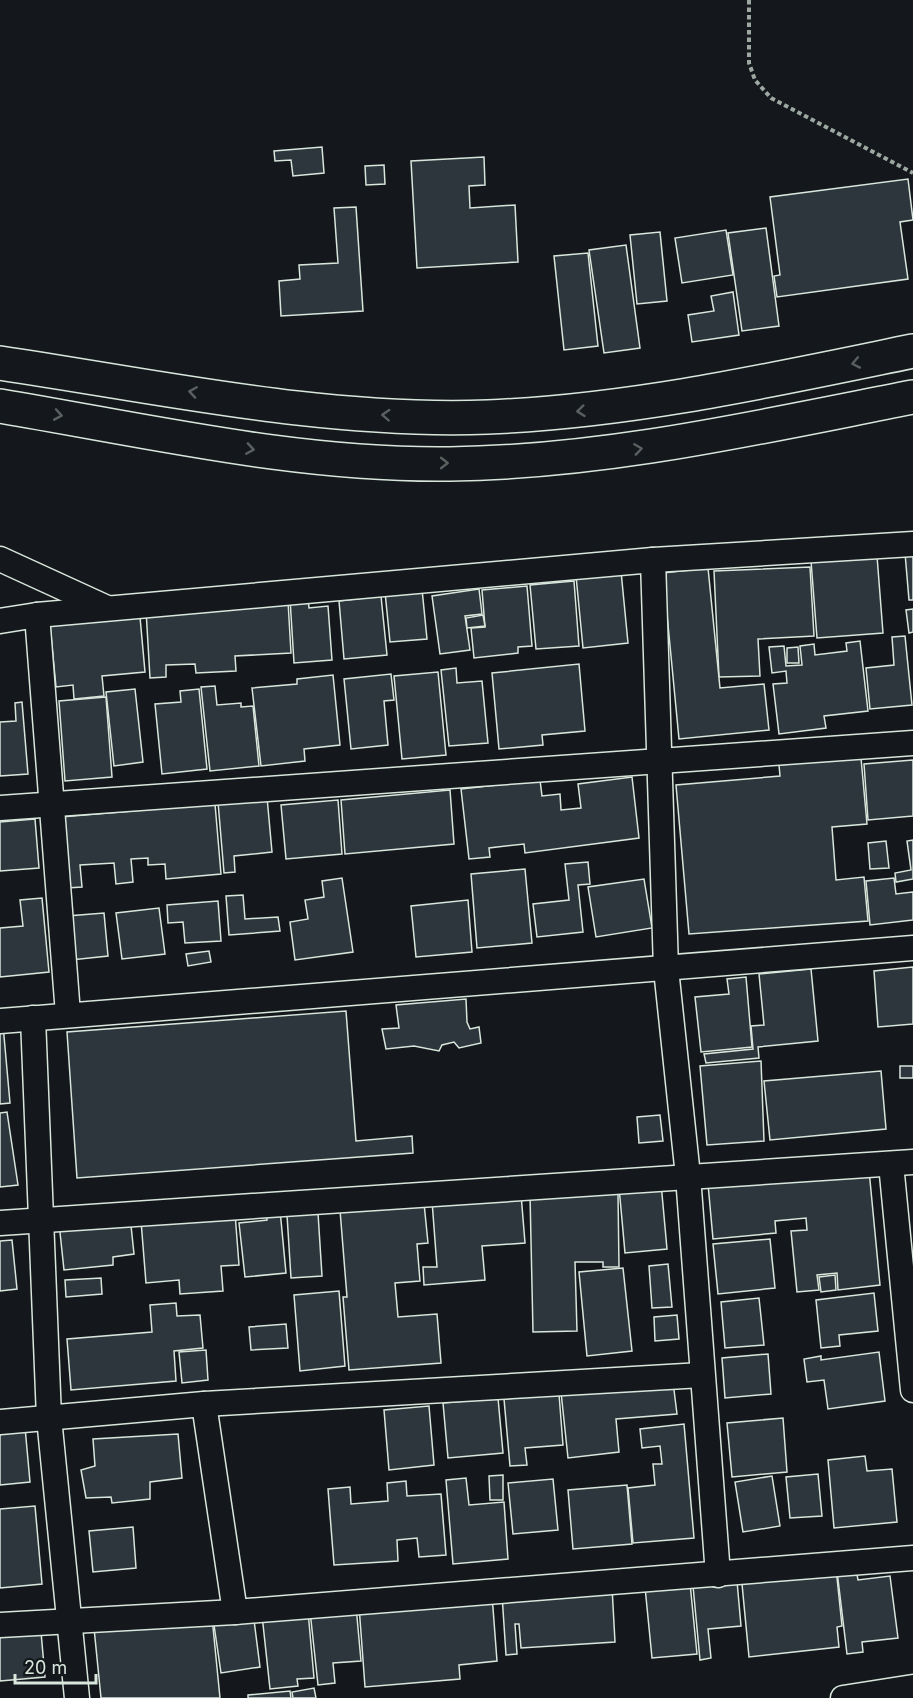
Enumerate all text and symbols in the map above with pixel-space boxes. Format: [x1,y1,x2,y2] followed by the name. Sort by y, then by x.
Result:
[851,356,861,369] one-way arrow
[188,387,197,399] one-way arrow
[576,404,586,416] one-way arrow
[53,409,62,421] one-way arrow
[382,409,391,422] one-way arrow
[245,442,254,454] one-way arrow
[634,444,643,456] one-way arrow
[440,457,449,470] one-way arrow
[15,1647,96,1685] scale bar
[24,1657,67,1678] text: 20 m

